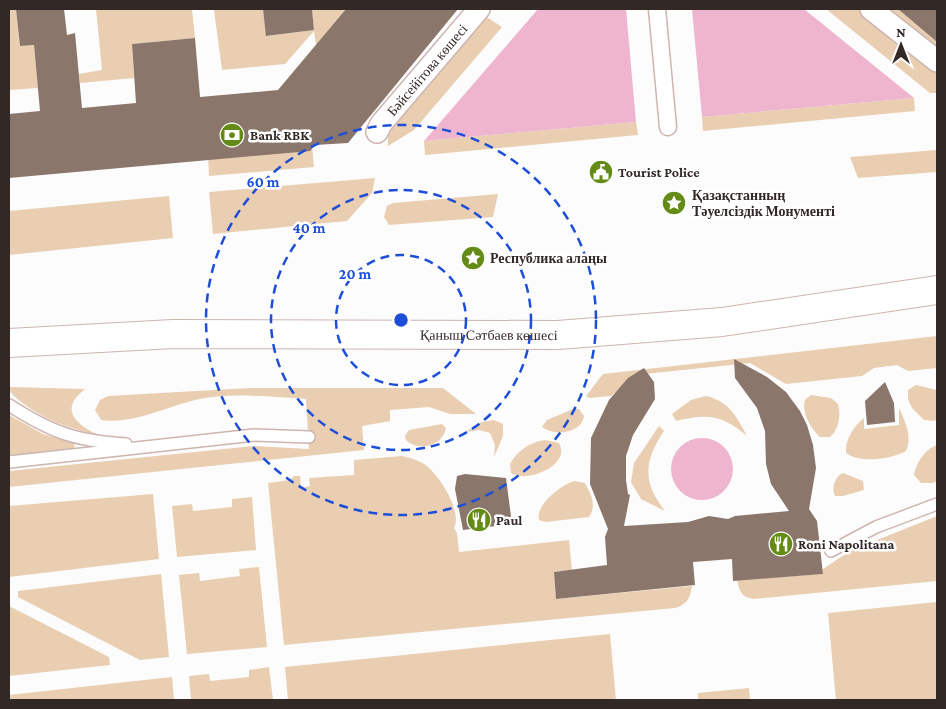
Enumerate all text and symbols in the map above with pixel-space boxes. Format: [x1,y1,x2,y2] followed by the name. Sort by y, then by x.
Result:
[876,20,926,70] north arrow
[384,21,471,119] street label: Бәйсейітова көшесі
[896,24,906,40] text: N
[219,122,245,148] bank icon: Bank RBK
[250,127,310,143] place label: Bank RBK
[588,159,614,185] public building icon: Tourist Police
[618,164,700,180] place label: Tourist Police
[247,174,280,190] text: 60 m
[692,187,835,219] place label: Қазақстанның Тәуелсіздік Монументі
[661,190,687,216] place icon: Қазақстанның Тәуелсіздік Монументі
[293,220,326,236] text: 40 m
[460,245,486,271] place icon: Республика алаңы
[490,250,607,266] place label: Республика алаңы
[339,266,371,282] text: 20 m
[392,311,410,329] centre of rings
[420,327,558,343] street label: Қаныш Сәтбаев көшесі
[466,507,492,533] restaurant icon: Paul
[496,512,522,528] place label: Paul
[768,531,794,557] restaurant icon: Roni Napolitana
[798,536,895,552] place label: Roni Napolitana

